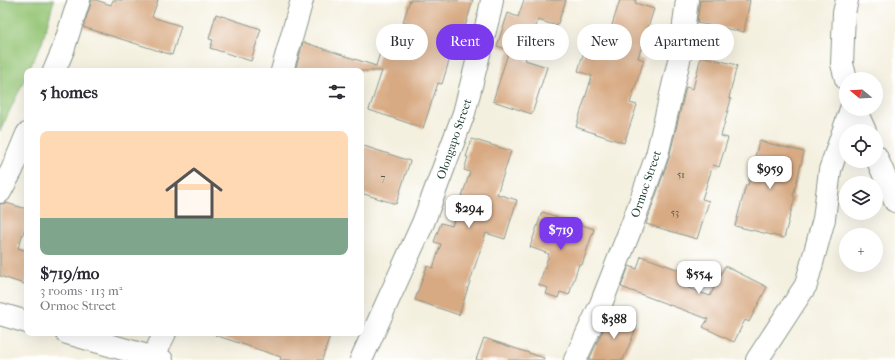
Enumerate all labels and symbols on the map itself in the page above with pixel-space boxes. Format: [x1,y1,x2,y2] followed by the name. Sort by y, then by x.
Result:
[839,72,883,116] north arrow
[434,96,475,181] street label: Olongapo Street
[628,148,664,219] street label: Ormoc Street
[746,156,794,190] pin: $959
[677,169,685,181] house number: 51
[381,172,386,184] house number: 7
[445,195,493,229] pin: $294
[671,207,679,219] house number: 53
[537,217,585,251] pin: $719
[675,261,723,295] pin: $554
[590,306,638,340] pin: $388

